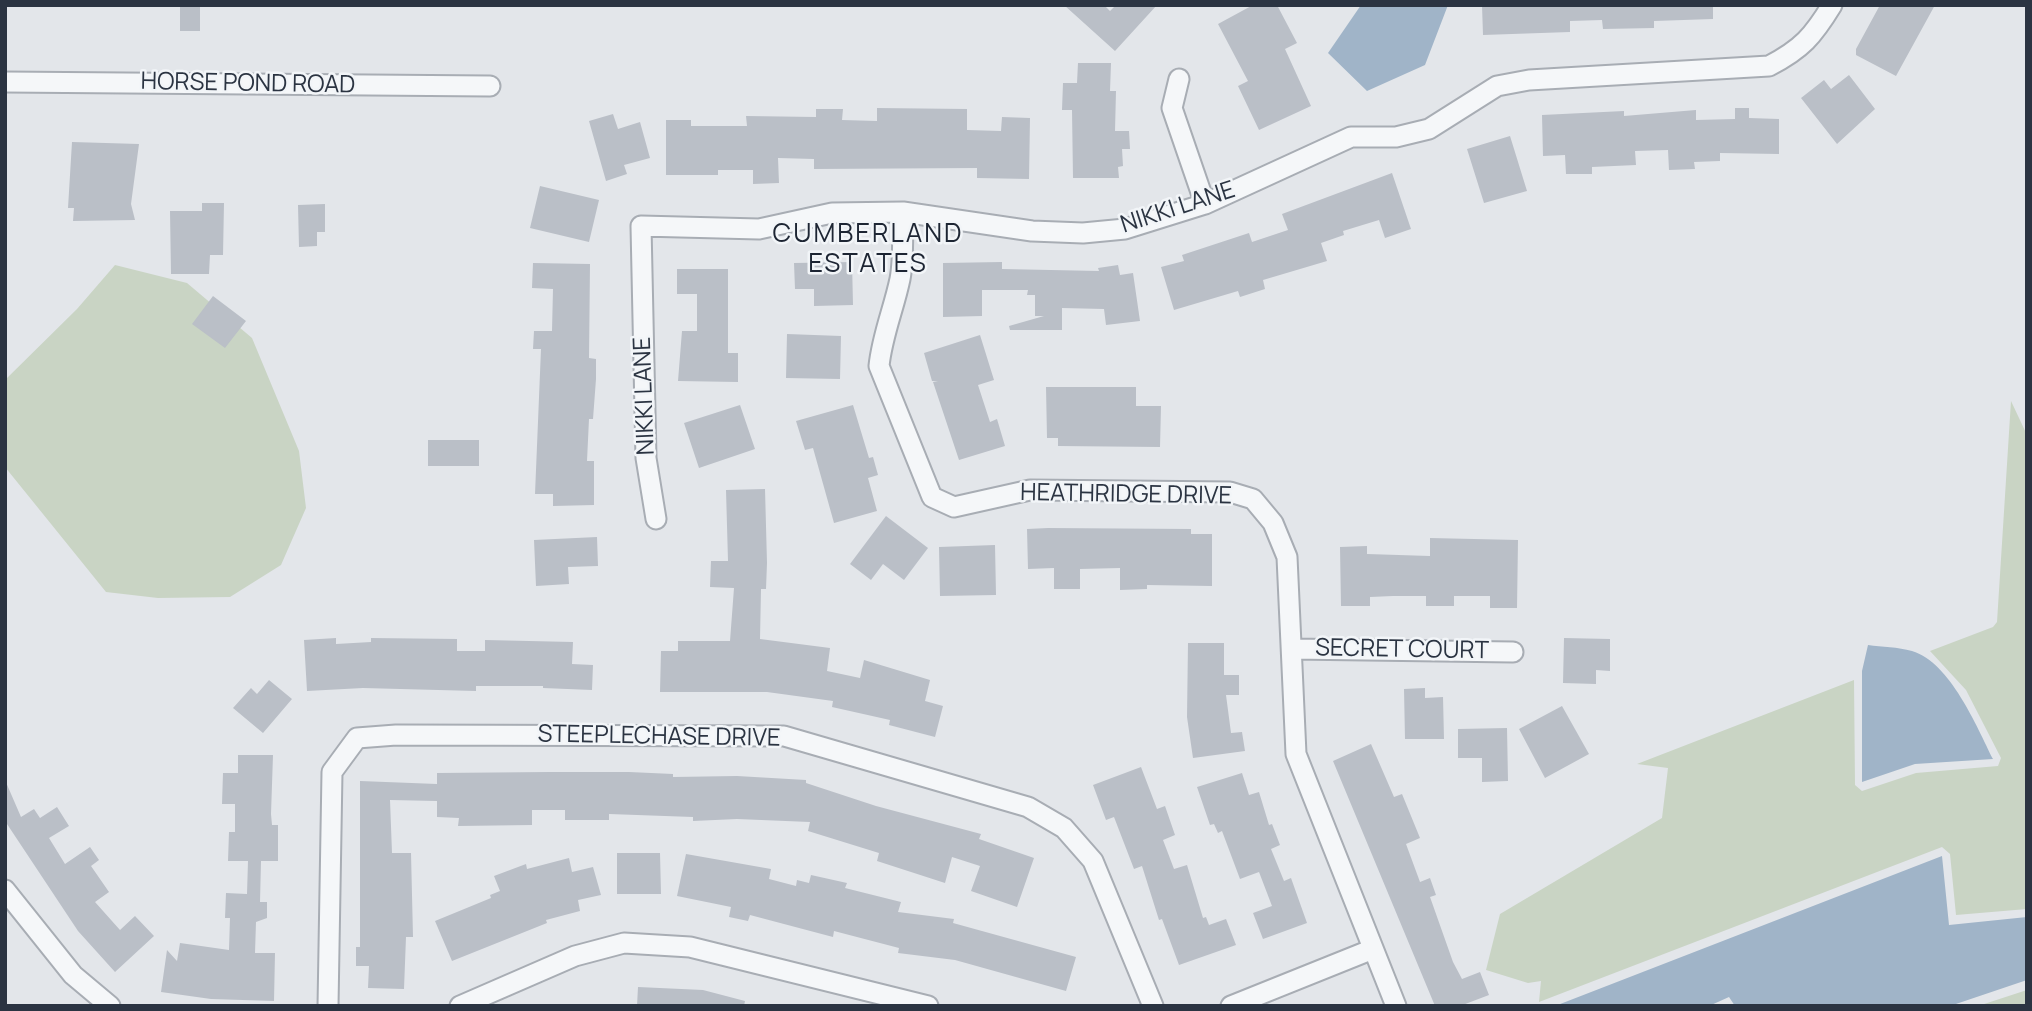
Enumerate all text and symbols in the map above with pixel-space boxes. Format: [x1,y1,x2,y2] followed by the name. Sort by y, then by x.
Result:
[140,68,356,100] street label: HORSE POND ROAD
[1117,176,1239,240] street label: NIKKI LANE
[774,219,962,280] district label: CUMBERLAND ESTATES
[629,336,661,456] street label: NIKKI LANE
[1020,479,1232,511] street label: HEATHRIDGE DRIVE
[1315,634,1489,666] street label: SECRET COURT
[537,720,781,754] street label: STEEPLECHASE DRIVE

